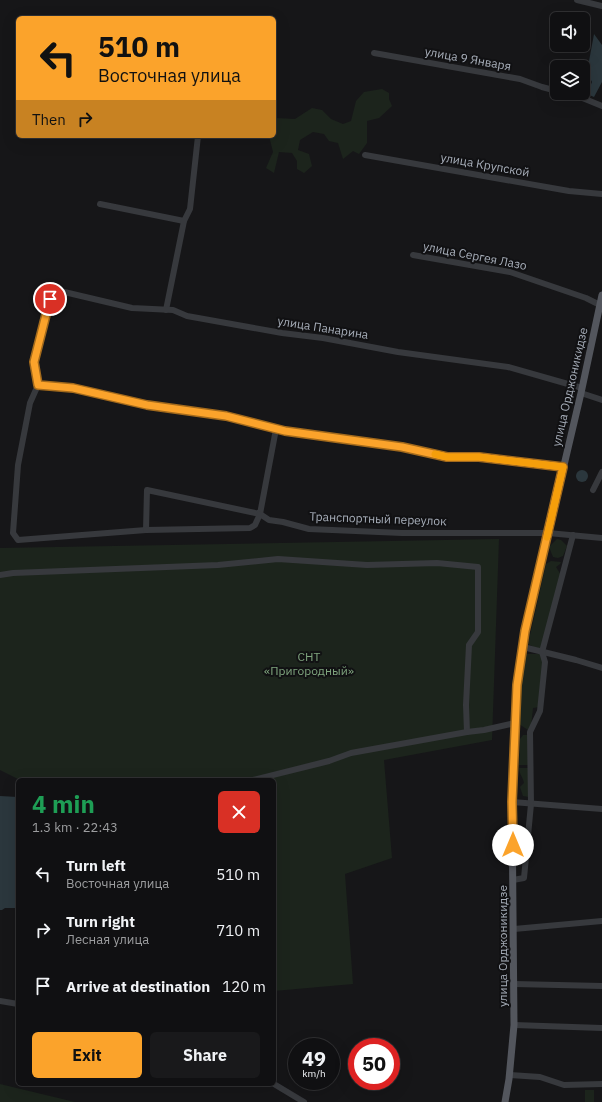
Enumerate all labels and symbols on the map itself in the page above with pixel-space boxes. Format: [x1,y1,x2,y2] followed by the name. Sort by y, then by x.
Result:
[424,44,512,73] street label: улица 9 Января
[439,149,531,180] street label: улица Крупской
[422,238,528,273] street label: улица Сергея Лазо
[33,282,67,316] pin
[277,313,370,342] street label: улица Панарина
[548,325,591,448] street label: улица Орджоникидзе
[309,509,447,528] street label: Транспортный переулок
[264,649,354,678] park label: СНТ «Пригородный»
[492,824,534,866] position arrow
[495,885,510,1007] street label: улица Орджоникидзе
[348,1038,400,1090] speed limit sign: 50

